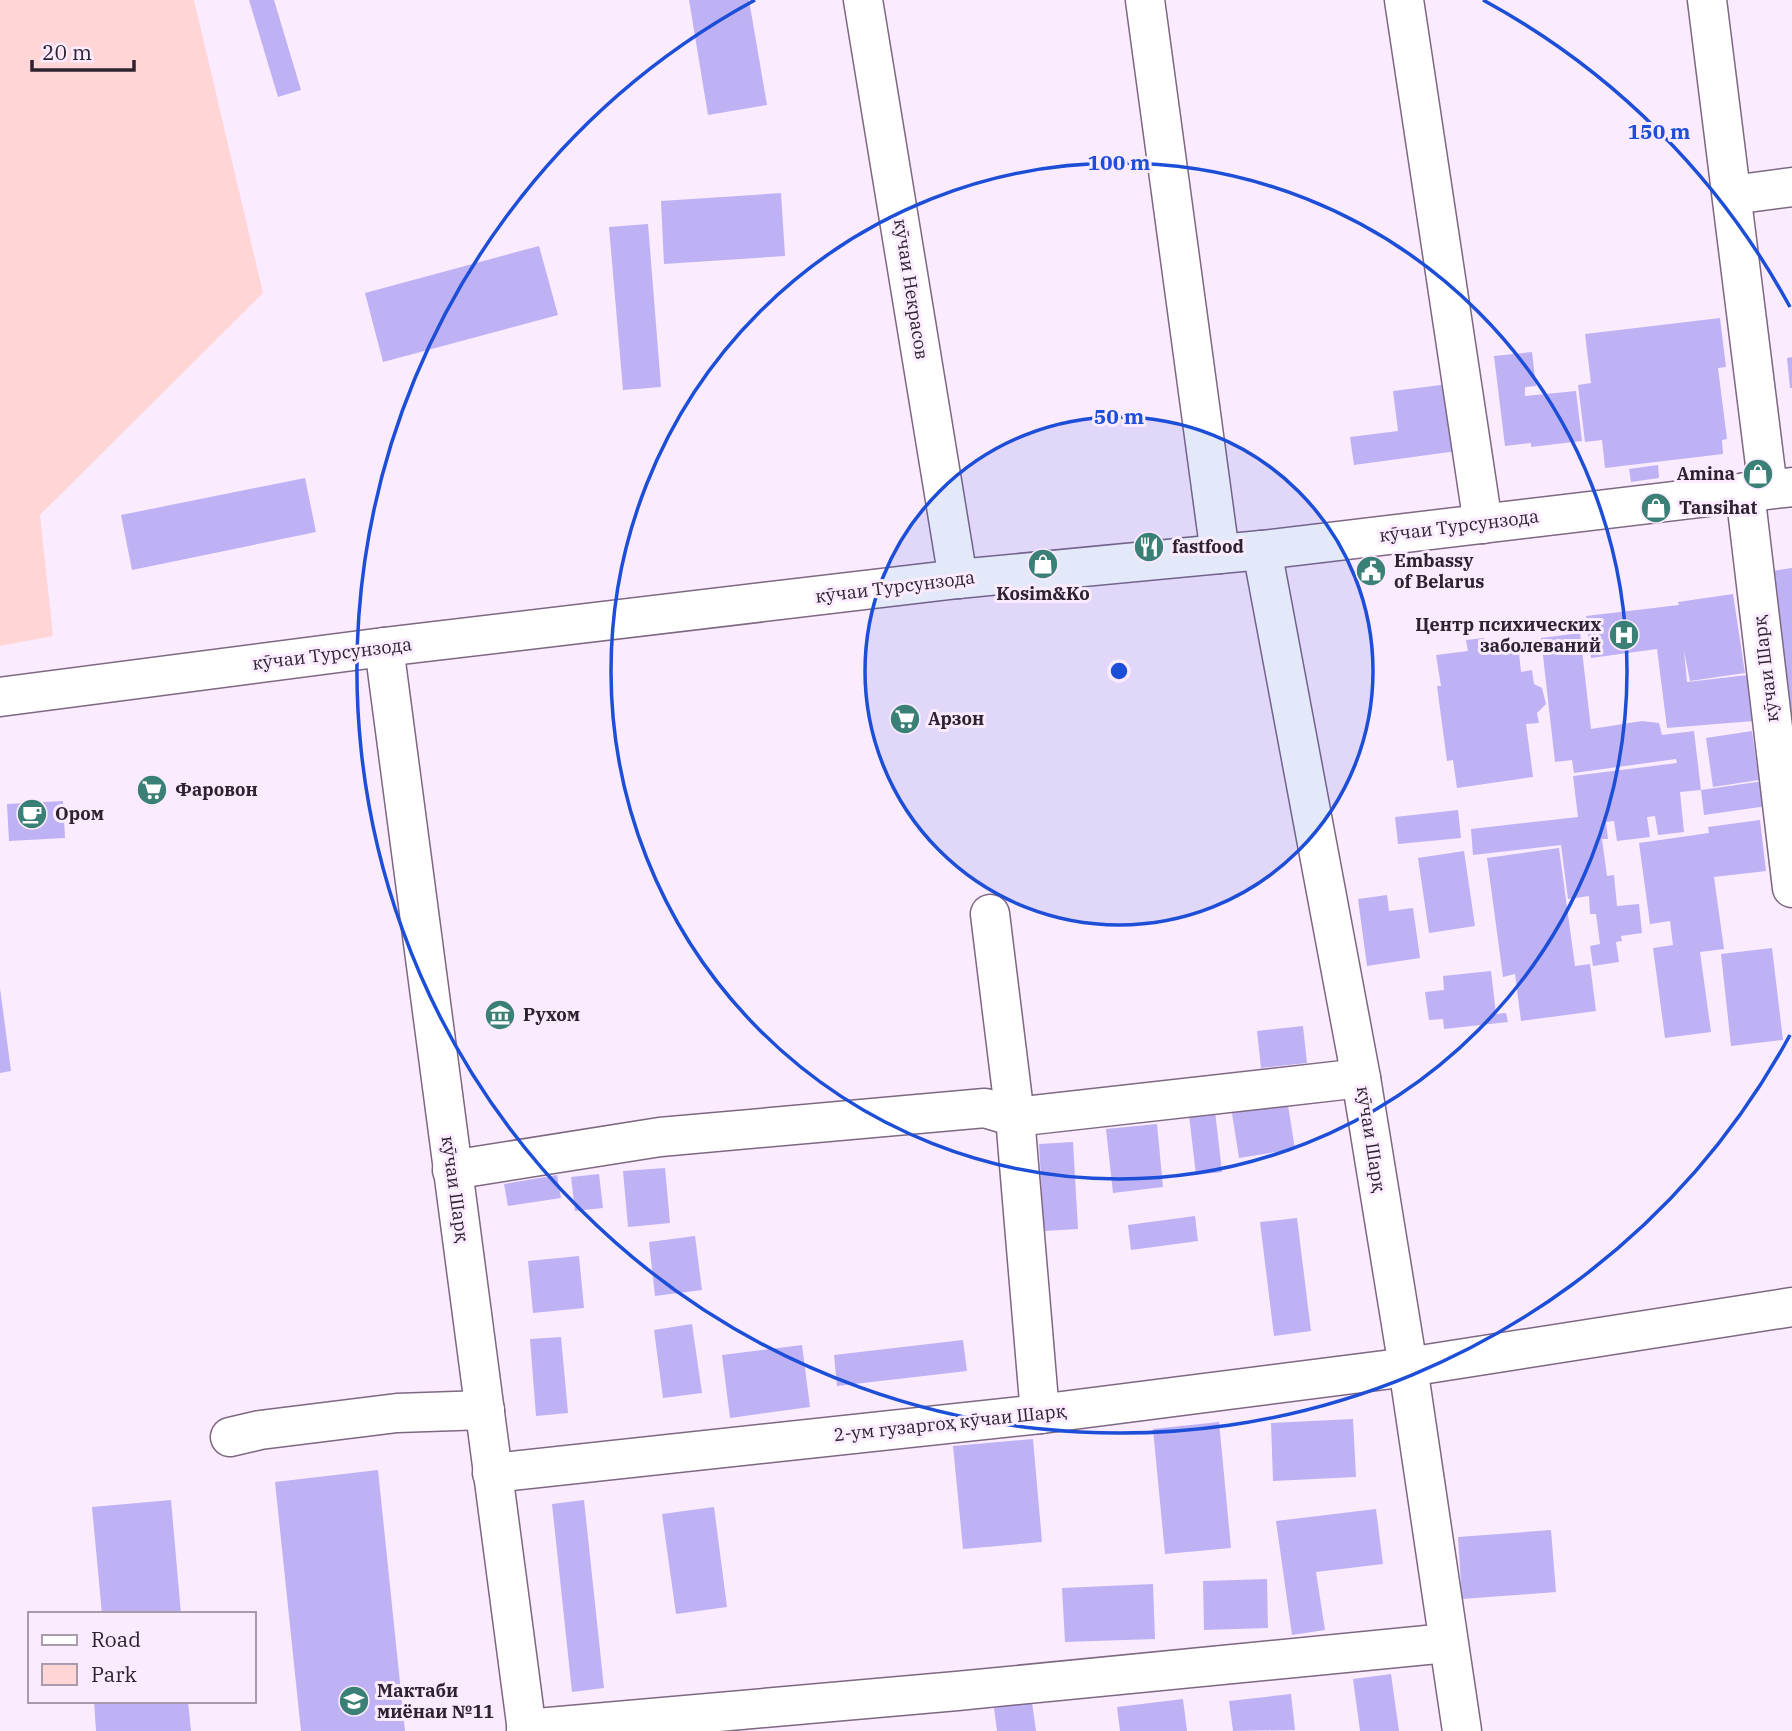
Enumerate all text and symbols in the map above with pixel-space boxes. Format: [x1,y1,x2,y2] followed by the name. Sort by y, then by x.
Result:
[32,28,133,72] scale bar
[42,38,92,66] text: 20 m
[1627,117,1691,145] text: 150 m
[1087,148,1151,176] text: 100 m
[889,217,934,361] street label: кӯчаи Некрасов
[1094,402,1144,430] text: 50 m
[1741,457,1775,491] shop icon: Amina
[1677,462,1735,485] place label: Amina
[1639,491,1673,525] shop icon: Tansihat
[1679,496,1757,519] place label: Tansihat
[1378,504,1540,547] street label: кӯчаи Турсунзода
[1132,530,1166,564] restaurant icon: fastfood
[1172,535,1244,558] place label: fastfood
[1026,547,1060,581] shop icon: Kosim&Ko
[1394,549,1484,593] place label: Embassy of Belarus
[1354,554,1388,588] public building icon: Embassy of Belarus
[814,565,976,608] street label: кӯчаи Турсунзода
[996,582,1090,605] place label: Kosim&Ko
[1415,613,1601,657] place label: Центр психических заболеваний
[1748,614,1783,724] street label: кӯчаи Шарқ
[1607,618,1641,652] hospital icon: Центр психических заболеваний
[251,632,413,675] street label: кӯчаи Турсунзода
[1107,659,1131,683] centre of rings
[888,702,922,736] supermarket icon: Арзон
[928,707,984,730] place label: Арзон
[135,773,169,807] supermarket icon: Фаровон
[175,778,258,801] place label: Фаровон
[15,797,49,831] cafe icon: Ором
[55,802,104,825] place label: Ором
[483,998,517,1032] museum icon: Рухом
[523,1003,580,1026] place label: Рухом
[1352,1084,1391,1194] street label: кӯчаи Шарқ
[437,1134,474,1244] street label: кӯчаи Шарқ
[833,1399,1068,1446] street label: 2-ум гузаргоҳ кӯчаи Шарқ
[28,1612,256,1703] legend
[91,1625,141,1653] text: Road
[91,1660,138,1688] text: Park
[377,1679,494,1723] place label: Мактаби миёнаи №11
[337,1684,371,1718] school or university icon: Мактаби миёнаи №11

